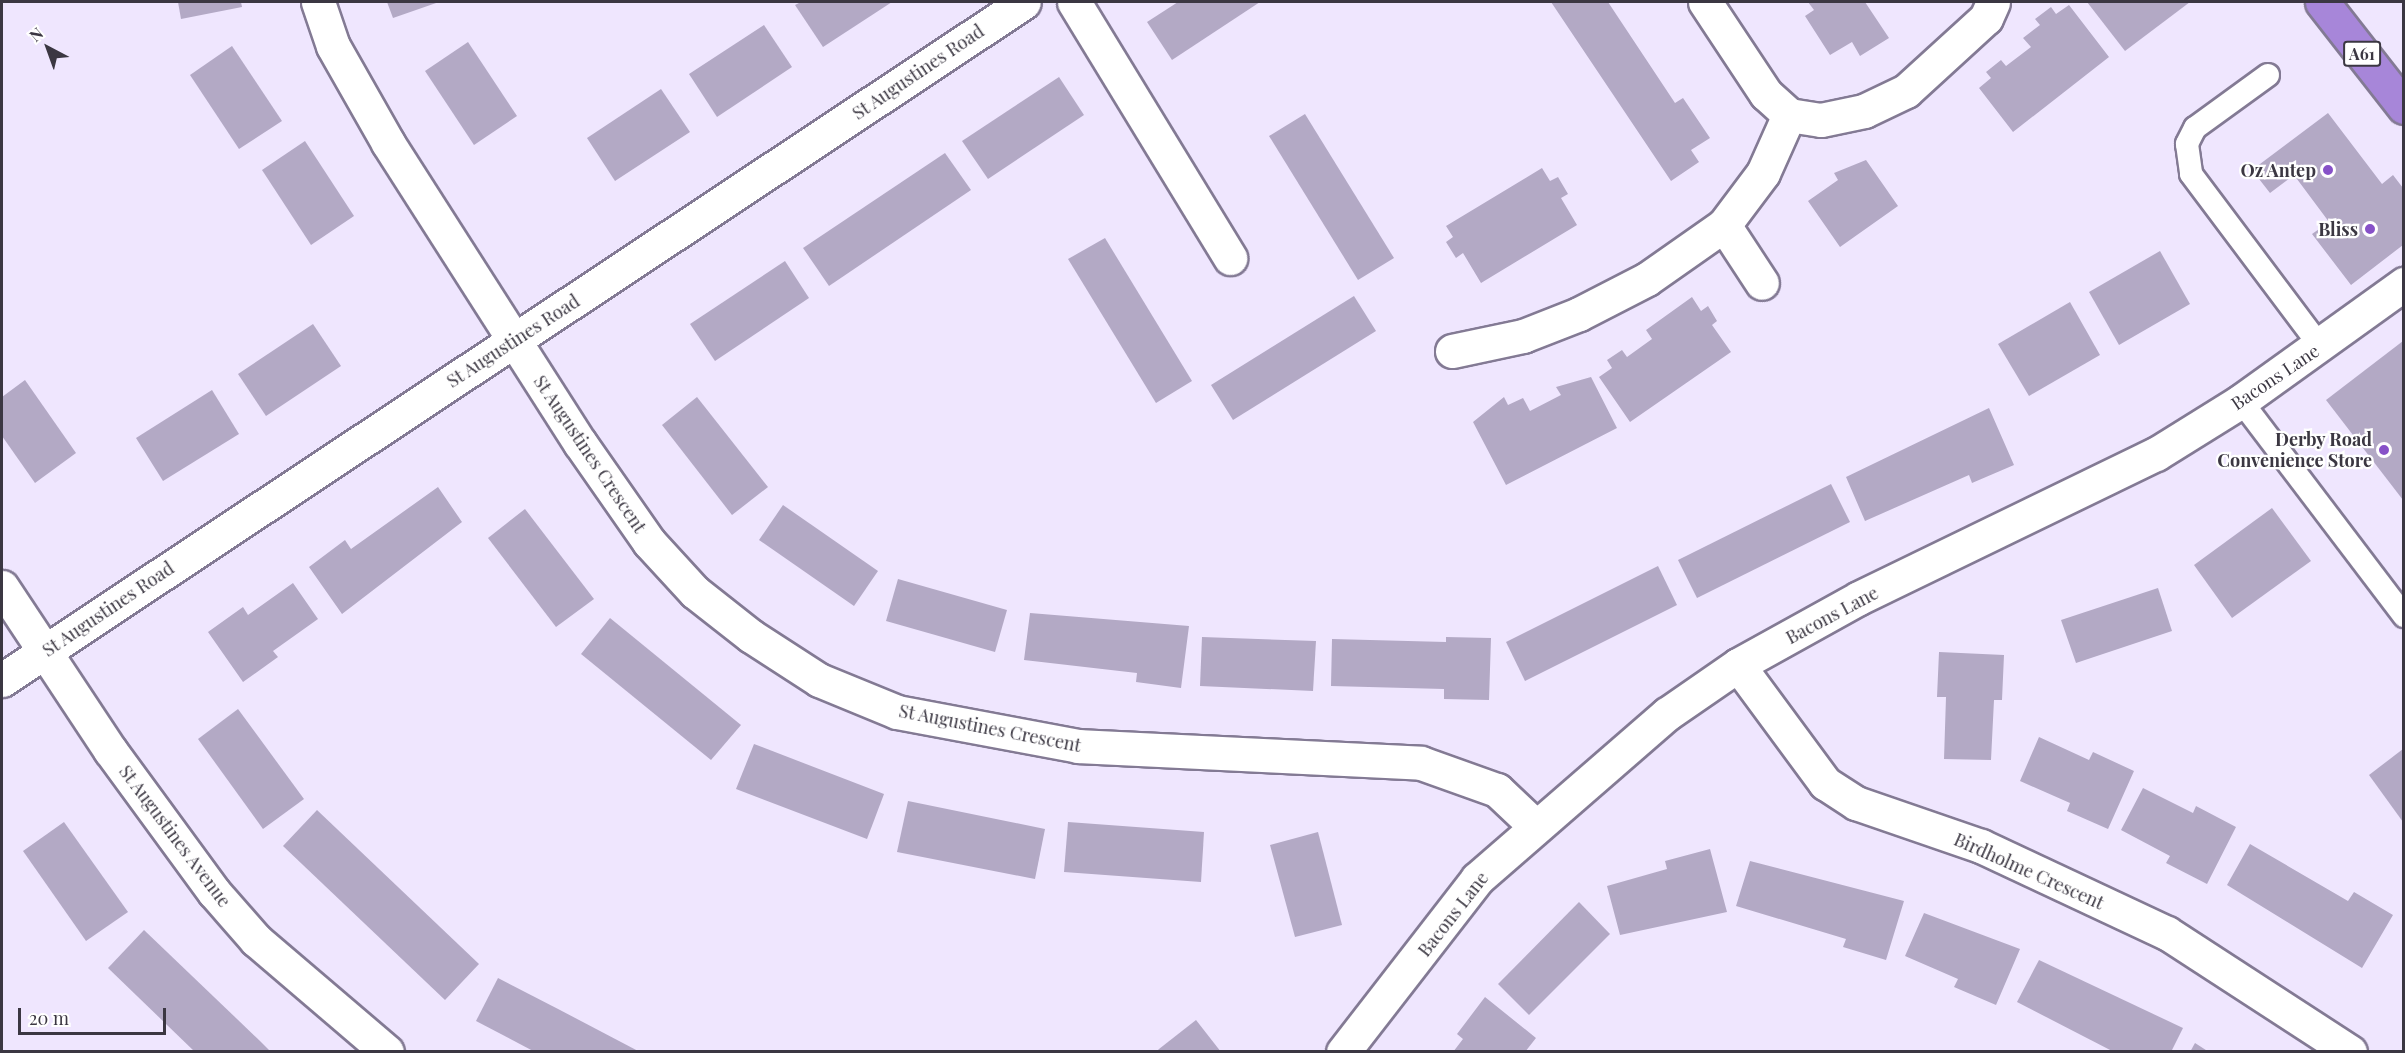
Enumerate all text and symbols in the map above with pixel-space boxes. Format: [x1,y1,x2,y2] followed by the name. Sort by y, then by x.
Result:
[18,18,78,78] north arrow
[848,20,988,124] street label: St Augustines Road
[25,22,47,46] text: N
[2342,41,2382,67] road number: A61
[2240,159,2316,181] place label: Oz Antep
[2321,163,2335,177] marker: Oz Antep
[2318,218,2358,240] place label: Bliss
[2363,222,2377,236] marker: Bliss
[442,290,584,392] street label: St Augustines Road
[2227,340,2323,414] street label: Bacons Lane
[529,371,651,537] street label: St Augustines Crescent
[2217,429,2372,472] place label: Derby Road Convenience Store
[2377,443,2391,457] marker: Derby Road Convenience Store
[38,557,178,661] street label: St Augustines Road
[1782,582,1882,648] street label: Bacons Lane
[897,700,1083,756] street label: St Augustines Crescent
[114,760,236,912] street label: St Augustines Avenue
[1951,828,2107,914] street label: Birdholme Crescent
[1413,867,1493,961] street label: Bacons Lane
[21,996,170,1034] scale bar
[29,1006,69,1030] text: 20 m

